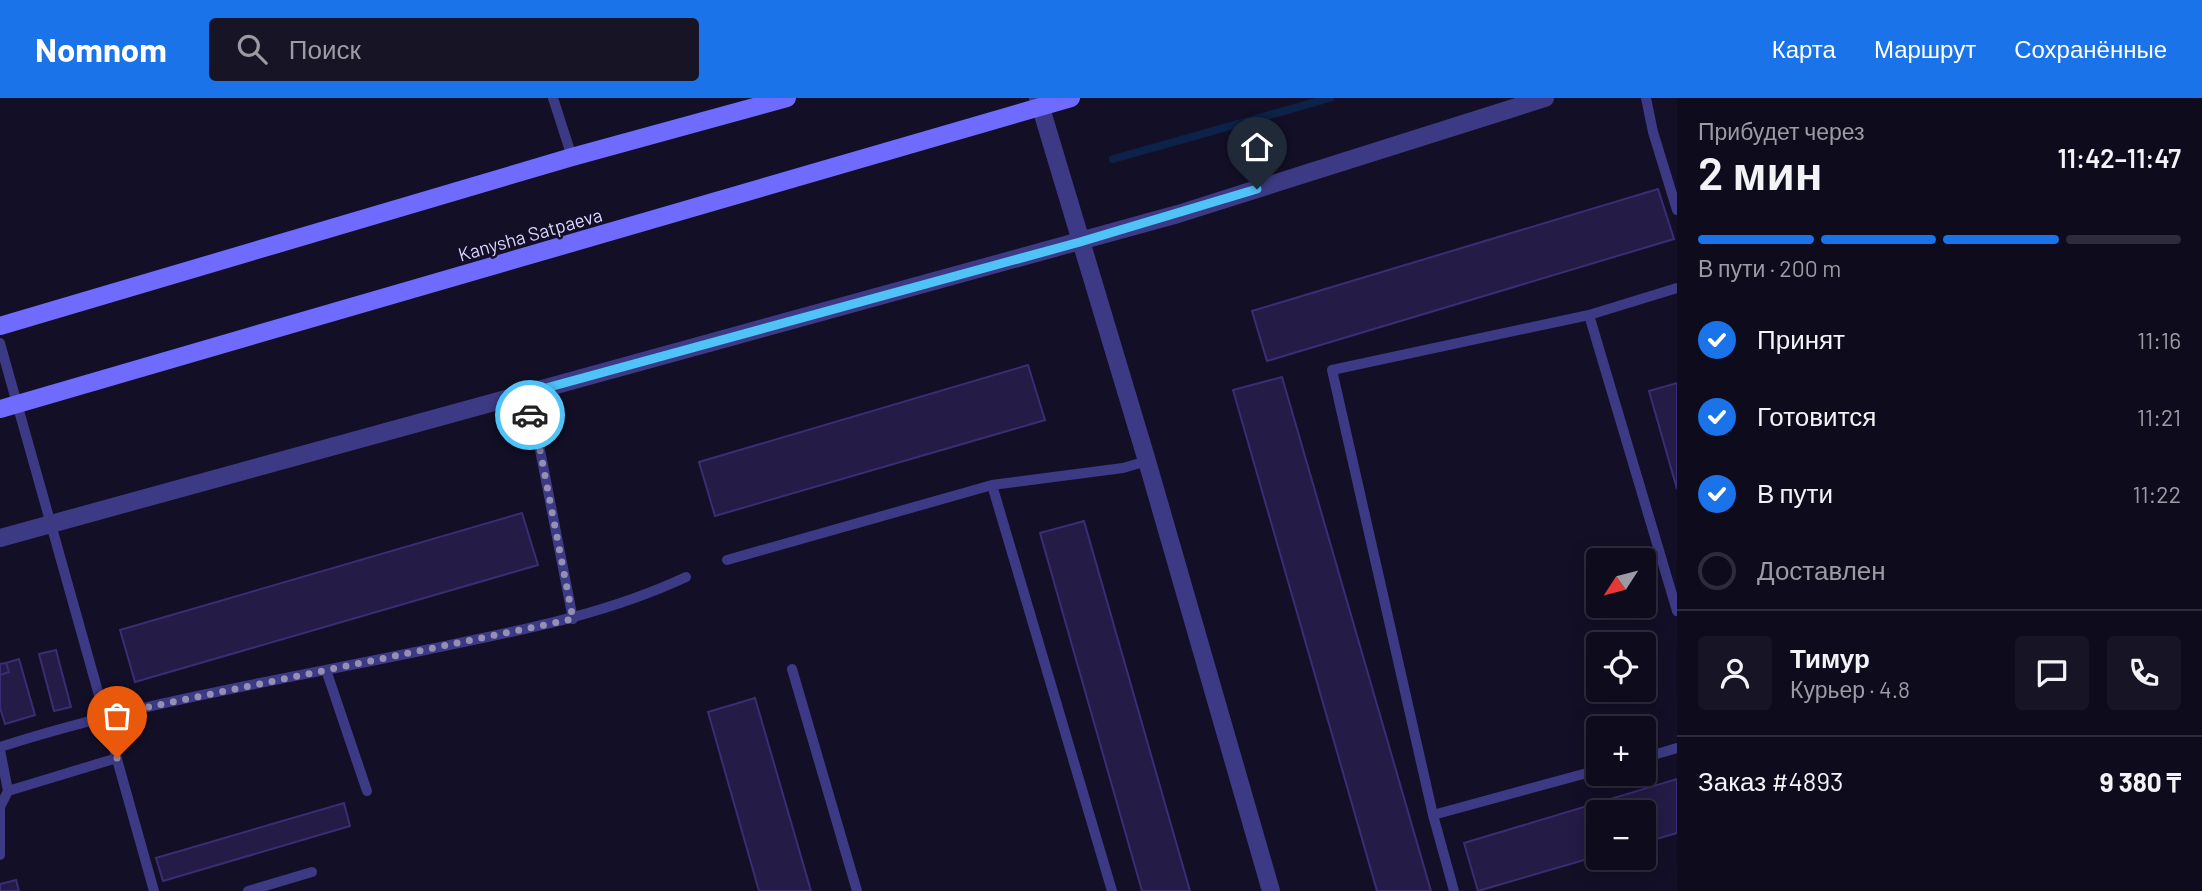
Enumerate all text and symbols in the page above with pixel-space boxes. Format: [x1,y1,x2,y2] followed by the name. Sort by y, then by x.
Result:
[209,18,699,81] search box
[35,29,167,69] text: Nomnom
[233,30,271,68] icon: search
[289,33,361,64] text: Поиск
[1772,34,1836,63] text: Карта
[1874,34,1976,63] text: Маршрут
[2014,34,2167,63] text: Сохранённые
[1227,117,1287,189] pin
[1698,117,1865,145] text: Прибудет через
[1238,128,1276,166] icon: home
[2057,142,2181,173] text: 11:42–11:47
[1698,144,1823,199] text: 2 мин
[455,202,605,266] street label: Kanysha Satpaeva
[1698,254,1841,282] text: В пути · 200 m
[1698,321,1736,359] icon: check
[1757,323,1845,354] text: Принят
[2137,326,2181,354] text: 11:16
[495,380,565,450] courier
[511,396,549,434] icon: car
[1698,398,1736,436] icon: check
[1757,400,1876,431] text: Готовится
[2137,403,2181,431] text: 11:21
[1698,475,1736,513] icon: check
[1757,477,1833,508] text: В пути
[2132,480,2181,508] text: 11:22
[1586,548,1656,618] north arrow
[1586,548,1656,870] map controls
[1757,554,1886,585] text: Доставлен
[1586,632,1656,702] button: locate
[1698,636,1772,710] button: person
[2015,636,2089,710] button: chat
[2107,636,2181,710] button: phone
[1790,642,1870,673] text: Тимур
[1790,675,1910,703] text: Курьер · 4.8
[87,686,147,758] pin
[98,697,136,735] icon: bag
[1586,716,1656,786] button: +
[1698,765,1843,796] text: Заказ #4893
[2100,766,2181,797] text: 9 380 ₸
[1586,800,1656,870] button: −

